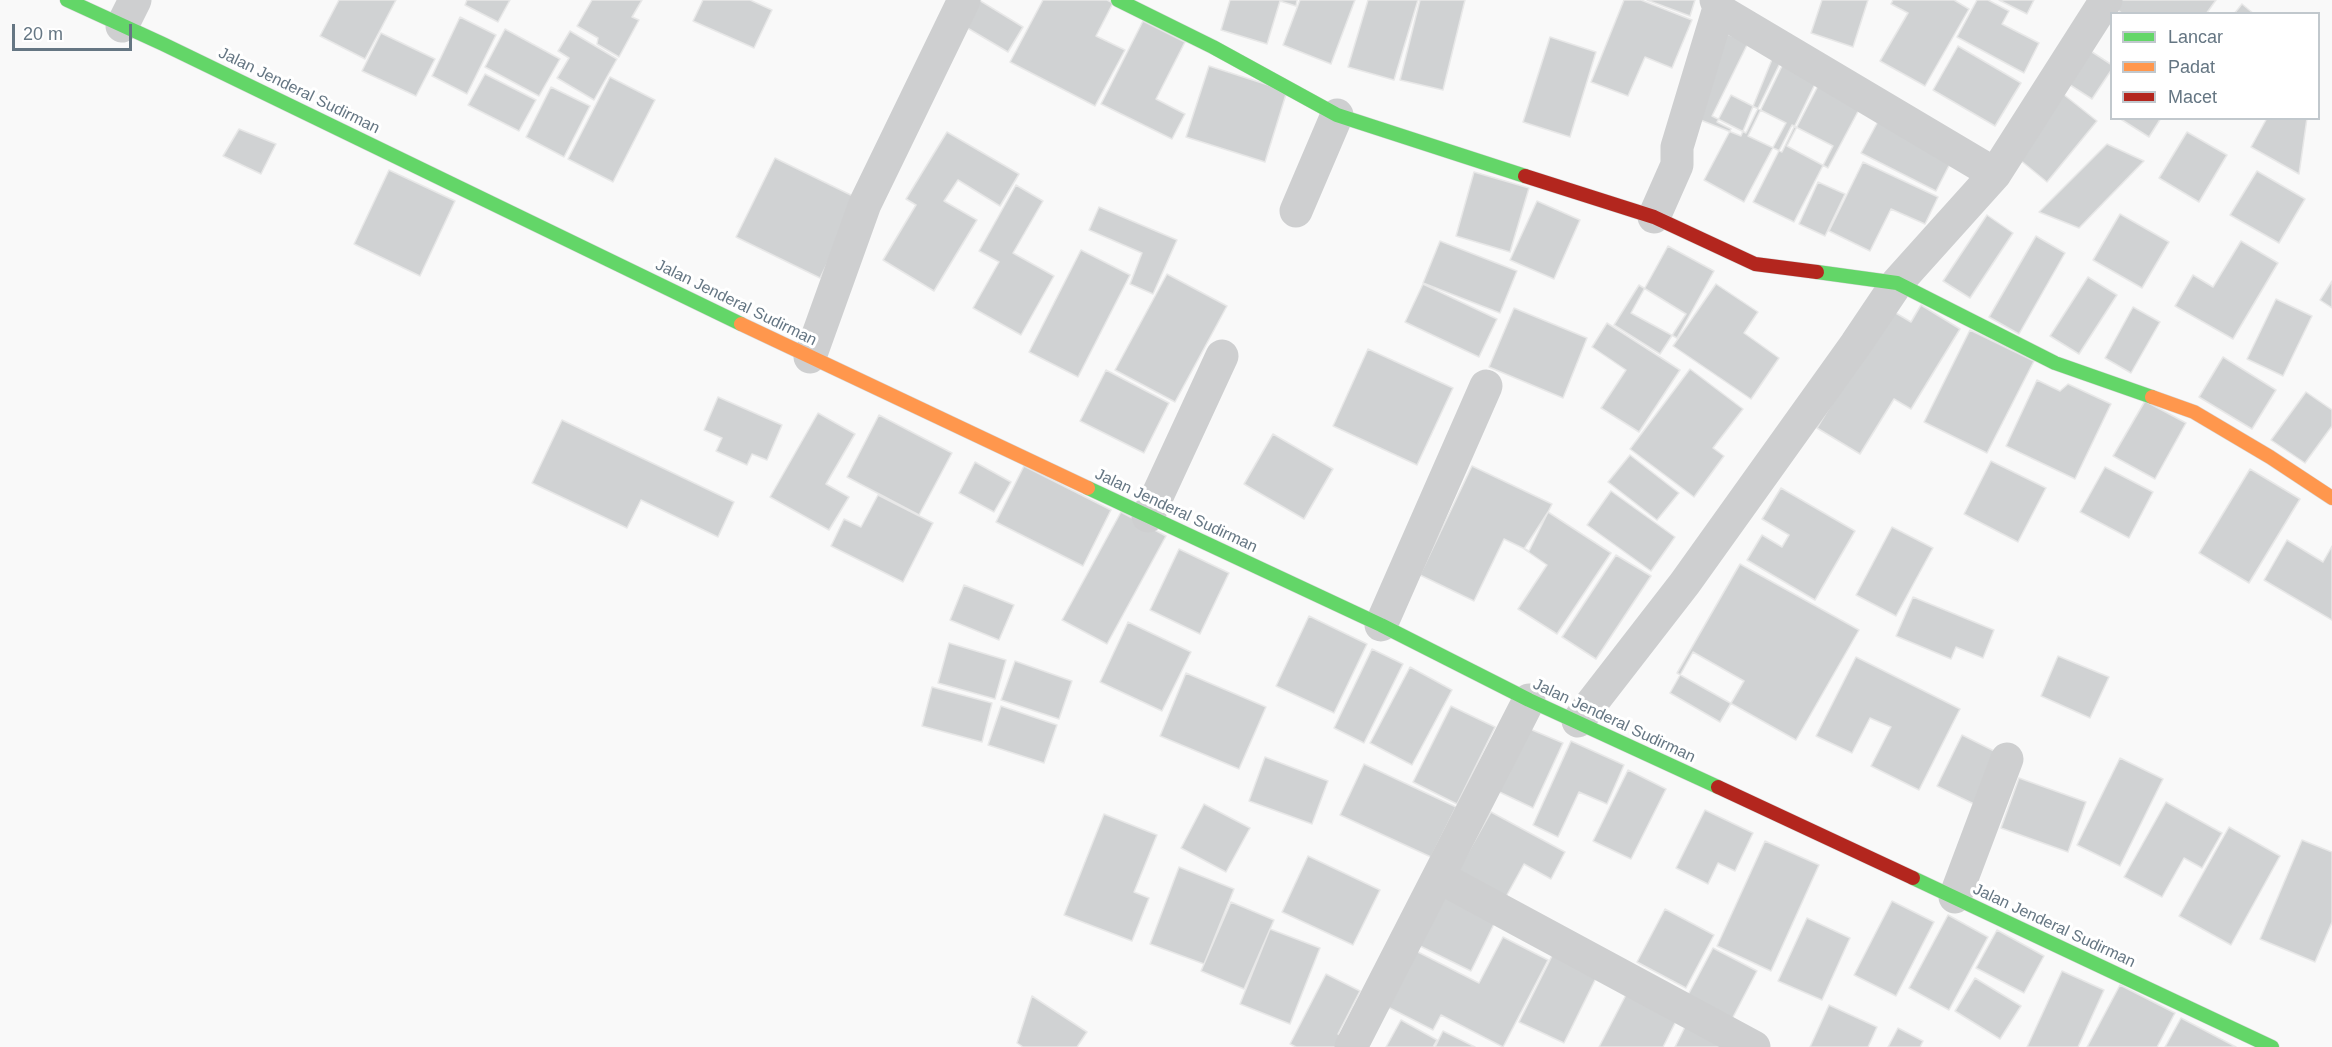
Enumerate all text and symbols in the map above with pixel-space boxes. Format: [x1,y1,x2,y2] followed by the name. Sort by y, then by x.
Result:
[15,12,135,50] scale bar
[2110,12,2320,120] legend
[23,24,63,44] text: 20 m
[2168,27,2223,47] text: Lancar
[215,44,383,138] street label: Jalan Jenderal Sudirman
[2168,57,2215,77] text: Padat
[2168,87,2217,107] text: Macet
[652,256,820,350] street label: Jalan Jenderal Sudirman
[1092,465,1260,557] street label: Jalan Jenderal Sudirman
[1530,675,1698,767] street label: Jalan Jenderal Sudirman
[1970,880,2138,972] street label: Jalan Jenderal Sudirman

